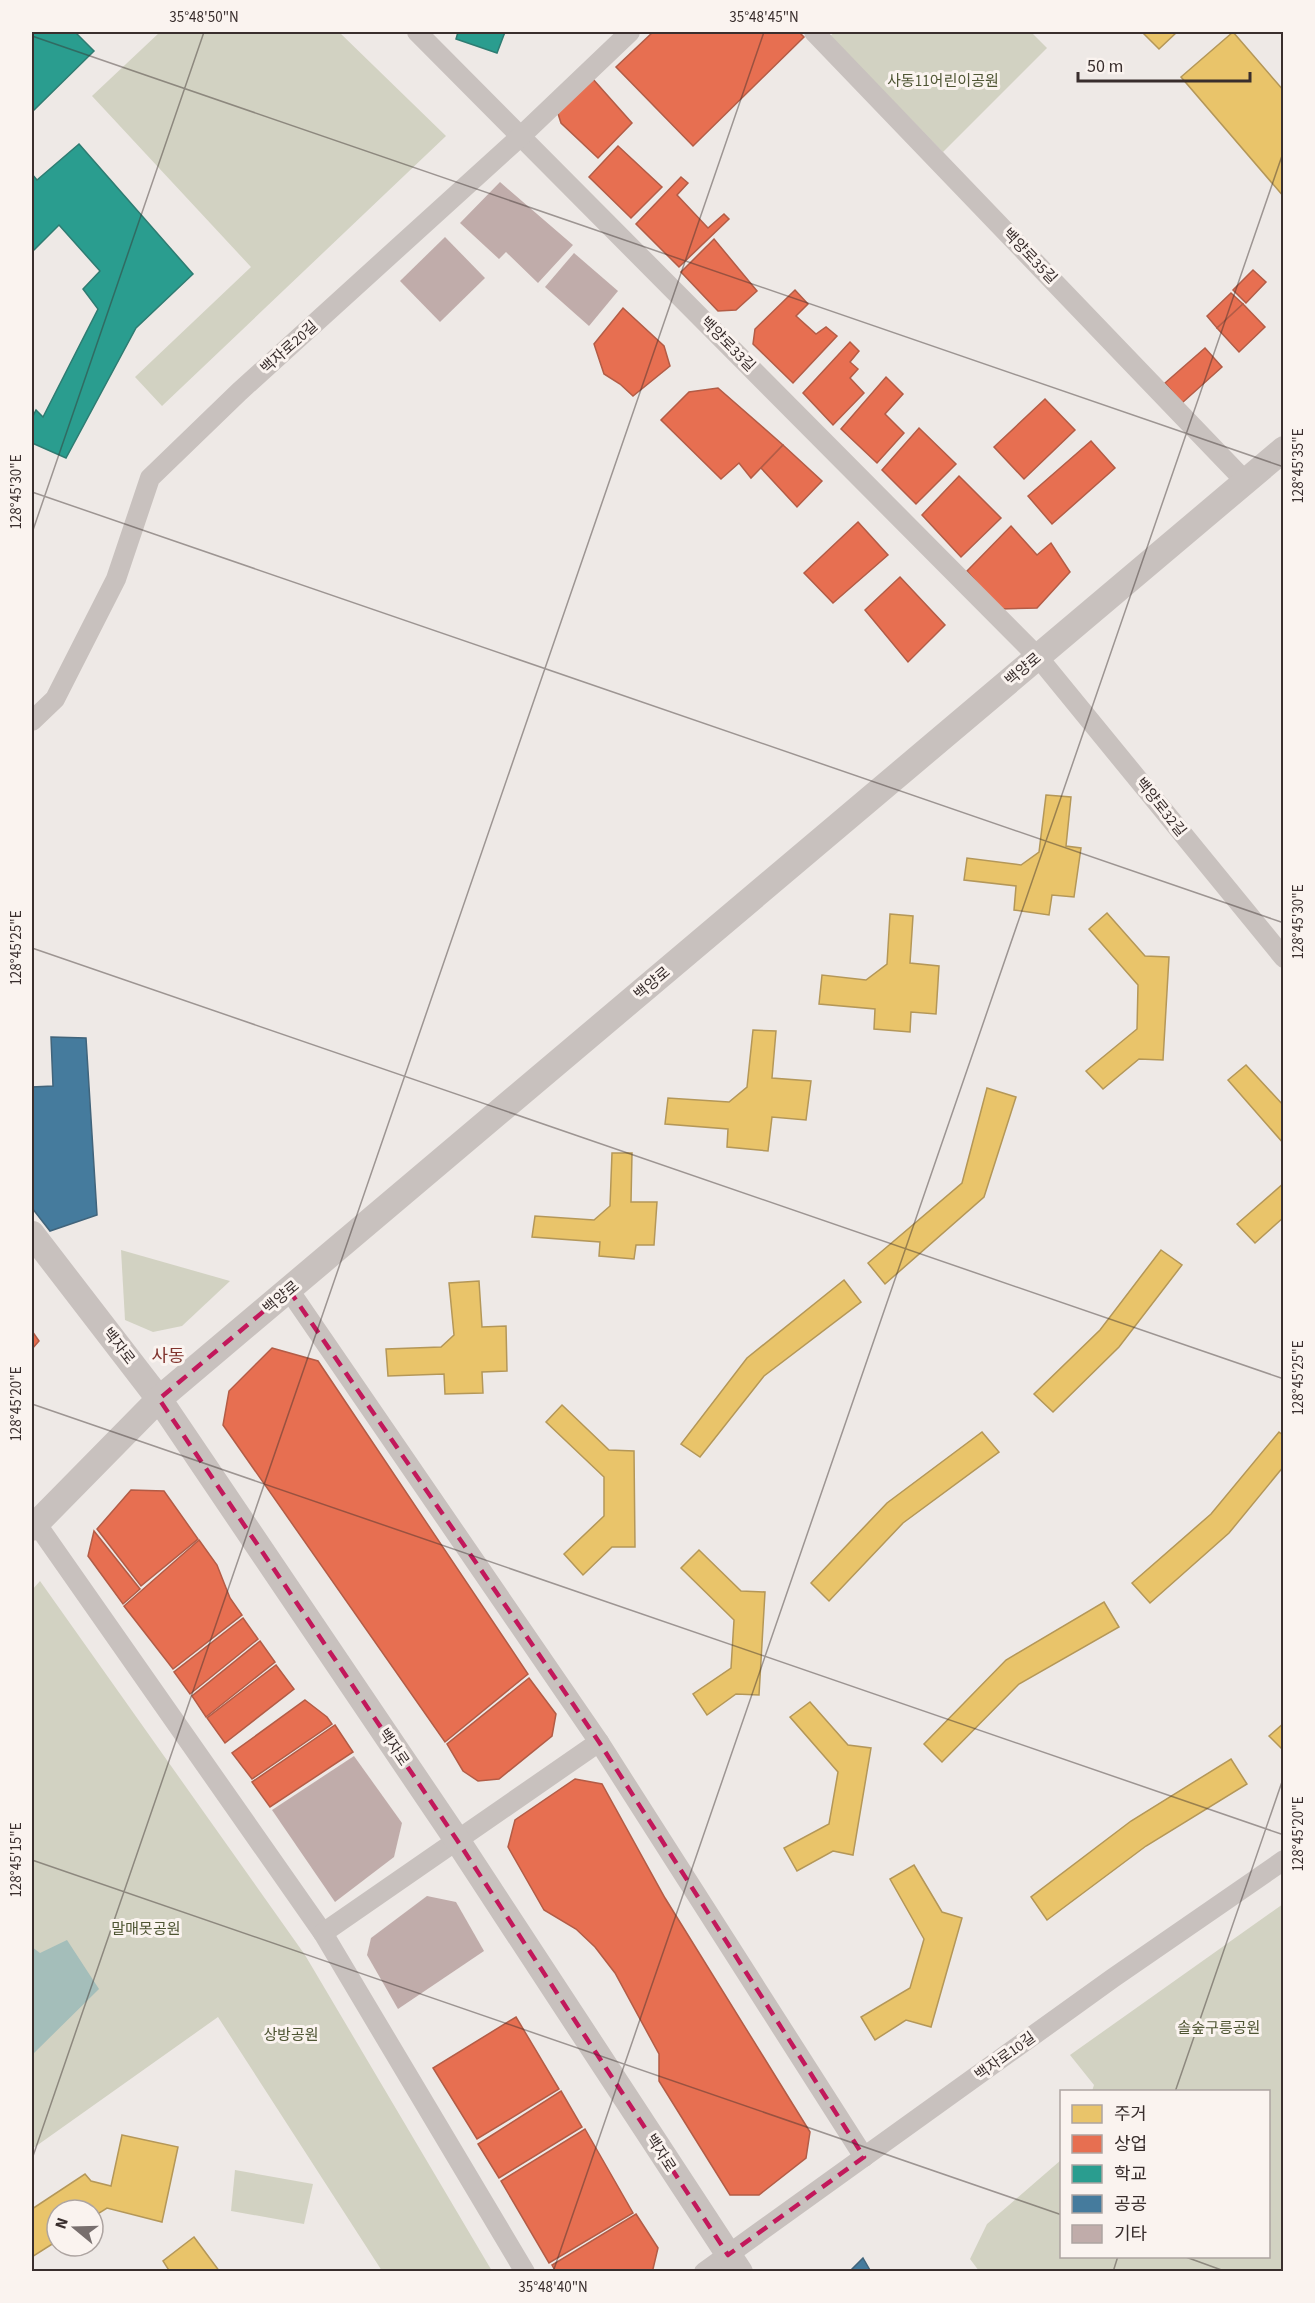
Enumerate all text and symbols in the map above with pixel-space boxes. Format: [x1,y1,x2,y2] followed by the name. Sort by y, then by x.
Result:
[169,7,239,28] text: 35°48'50"N
[729,7,799,28] text: 35°48'45"N
[1078,45,1250,83] scale bar
[1087,54,1123,79] text: 50 m
[887,71,999,92] park label: 사동11어린이공원
[998,224,1062,289] street label: 백양로35길
[695,312,760,377] street label: 백양로33길
[256,316,322,379] street label: 백자로20길
[1288,428,1309,504] text: 128°45'35"E
[6,454,27,530] text: 128°45'30"E
[1001,648,1046,691] street label: 백양로
[1130,773,1191,841] street label: 백양로32길
[1288,884,1309,960] text: 128°45'30"E
[6,910,27,986] text: 128°45'25"E
[630,962,675,1005] street label: 백양로
[259,1276,304,1319] street label: 백양로
[98,1324,140,1369] street label: 백자로
[1288,1340,1309,1416] text: 128°45'25"E
[151,1344,185,1369] district label: 사동
[6,1366,27,1442] text: 128°45'20"E
[373,1724,414,1770] street label: 백자로
[1288,1796,1309,1872] text: 128°45'20"E
[6,1822,27,1898] text: 128°45'15"E
[111,1919,181,1940] park label: 말매못공원
[1178,2018,1260,2039] park label: 솔숲구릉공원
[263,2025,319,2046] park label: 상방공원
[971,2027,1040,2086] street label: 백자로10길
[1060,2090,1270,2258] legend
[1114,2102,1147,2127] text: 주거
[640,2130,681,2176] street label: 백자로
[1114,2132,1147,2157] text: 상업
[1114,2162,1147,2187] text: 학교
[1114,2192,1147,2217] text: 공공
[45,2198,105,2258] north arrow
[50,2215,74,2232] text: N
[1114,2222,1148,2247] text: 기타
[518,2277,588,2298] text: 35°48'40"N

